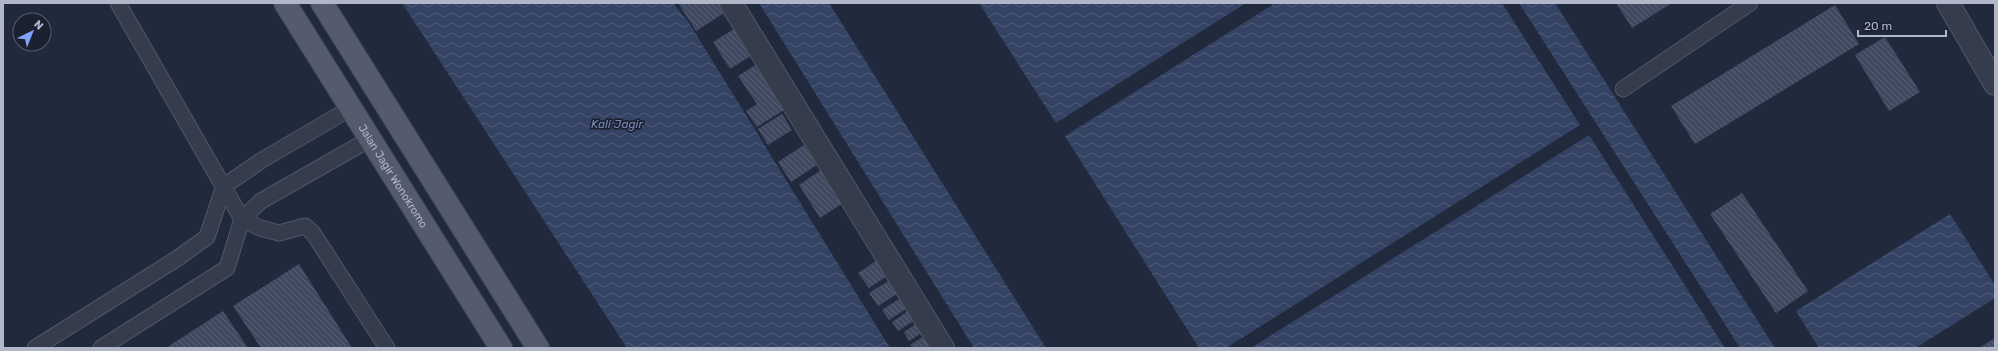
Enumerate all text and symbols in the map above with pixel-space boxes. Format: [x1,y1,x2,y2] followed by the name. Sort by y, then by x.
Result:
[12,12,52,52] north arrow
[1858,12,1946,38] scale bar
[31,18,46,33] text: N
[1864,19,1892,33] text: 20 m
[591,117,644,131] water label: Kali Jagir
[355,122,430,230] street label: Jalan Jagir Wonokromo

